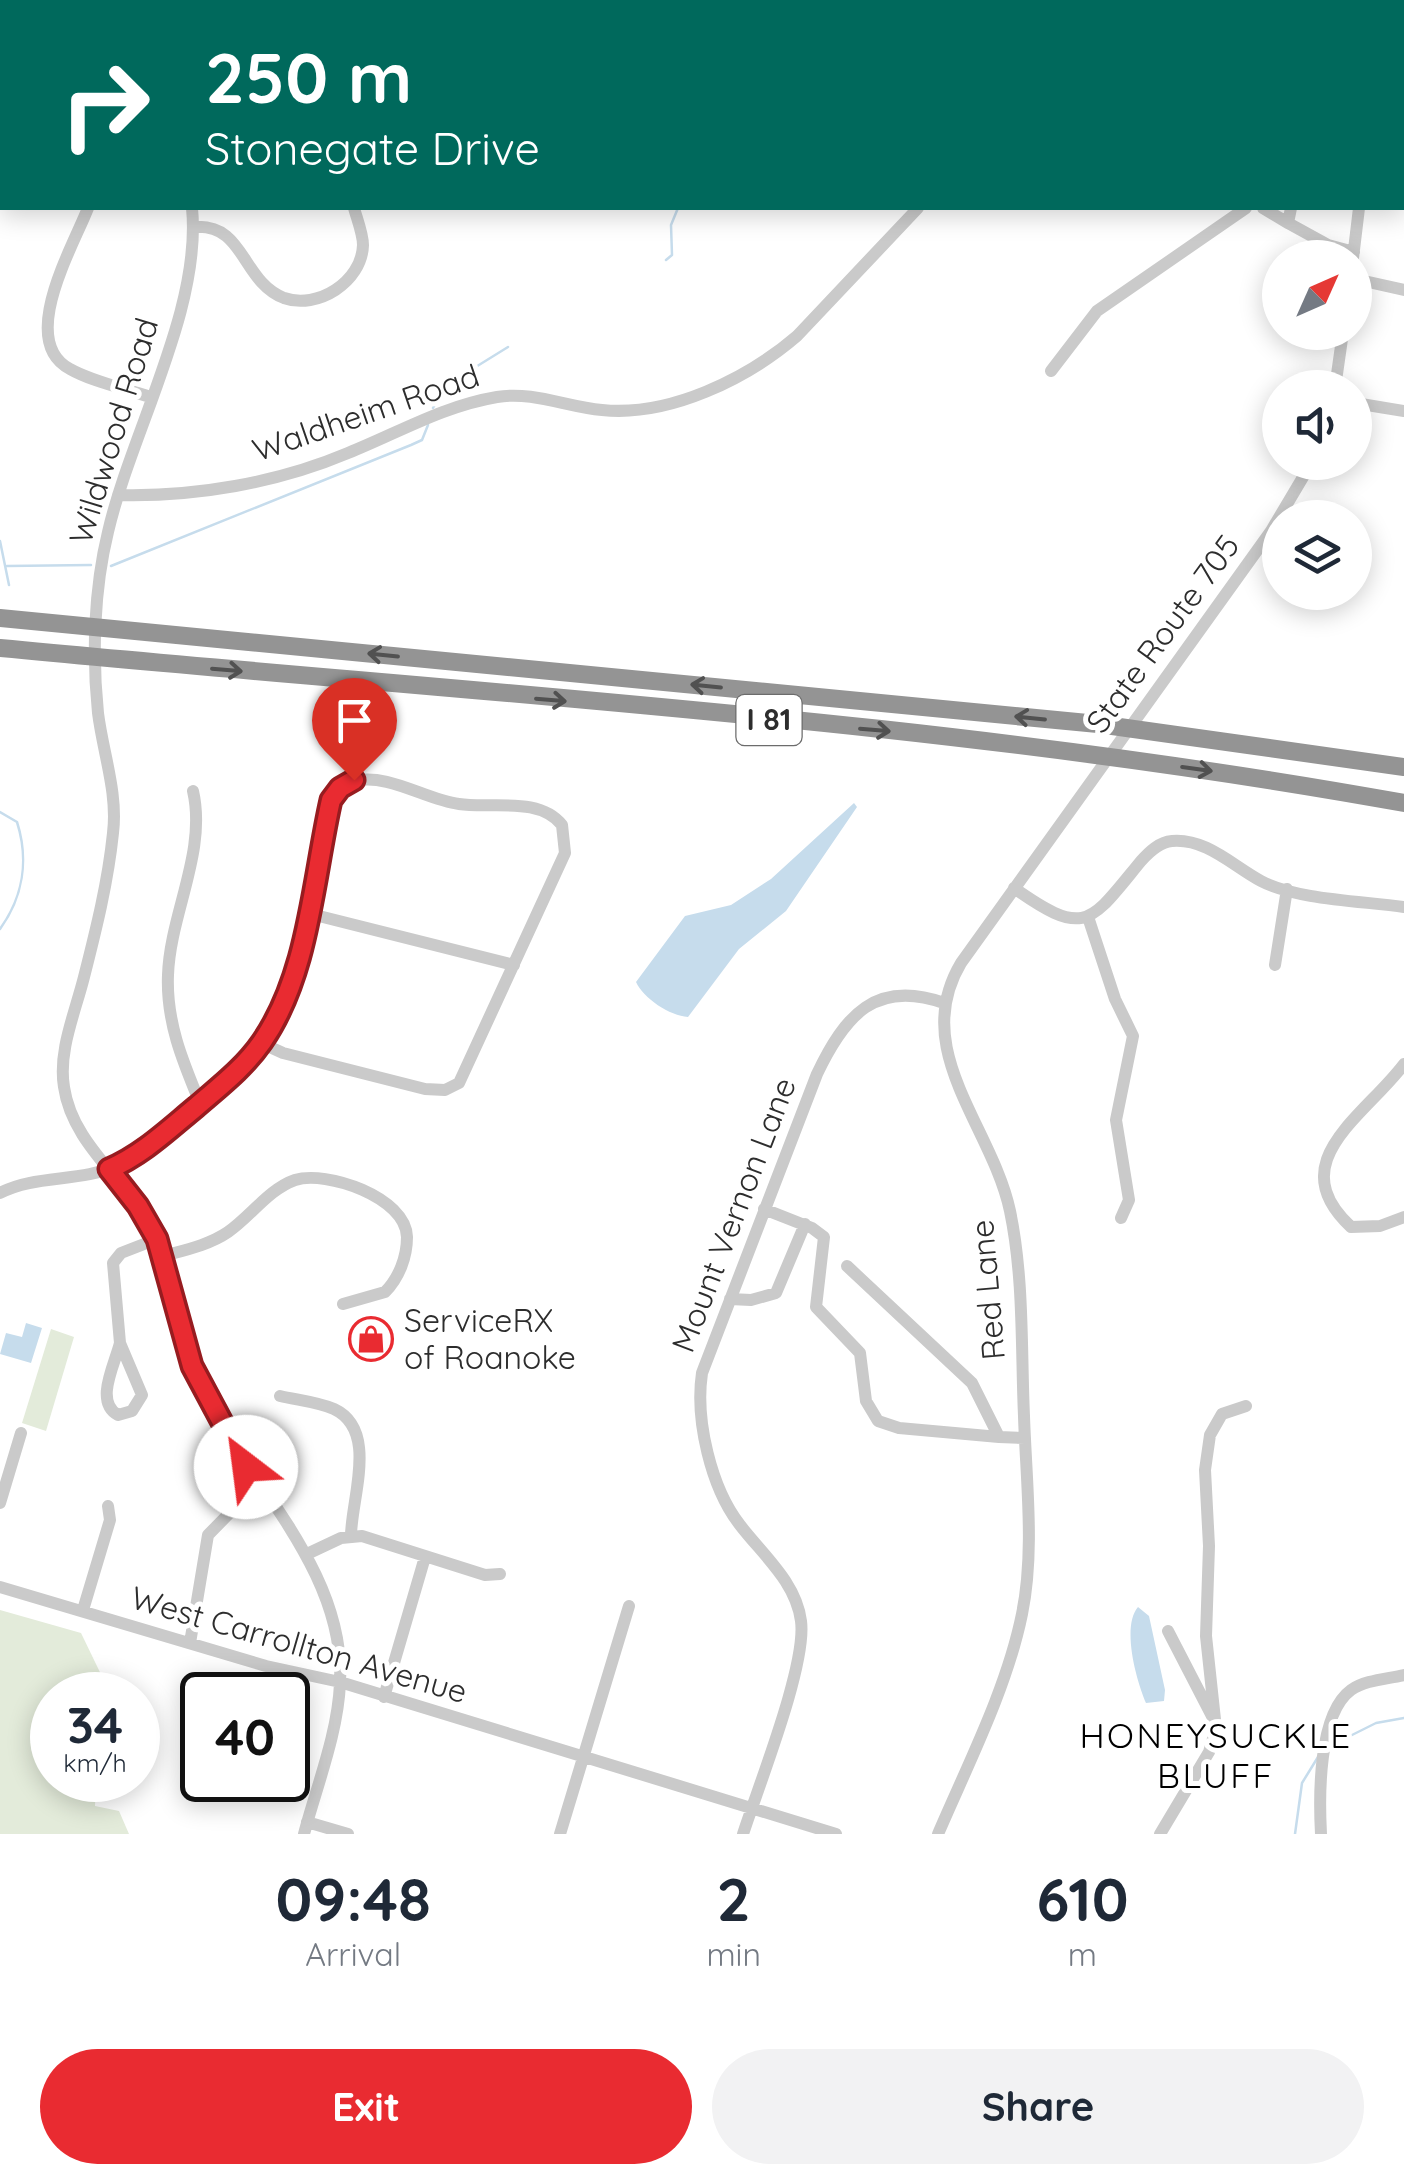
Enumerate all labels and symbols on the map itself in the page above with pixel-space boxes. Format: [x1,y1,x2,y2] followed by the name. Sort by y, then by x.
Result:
[1262,240,1372,350] north arrow
[60,313,166,549] street label: Wildwood Road
[247,355,484,470] street label: Waldheim Road
[1077,527,1247,740] street label: State Route 705
[367,645,400,664] one-way arrow
[211,660,243,679] one-way arrow
[691,676,723,695] one-way arrow
[312,678,397,781] pin
[534,691,567,710] one-way arrow
[736,695,802,745] road number: I 81
[1014,708,1046,727] one-way arrow
[858,721,890,740] one-way arrow
[1181,761,1213,779] one-way arrow
[662,1072,804,1358] street label: Mount Vernon Lane
[961,1218,1013,1362] street label: Red Lane
[404,1300,576,1377] place label: ServiceRX of Roanoke
[348,1316,394,1362] shop icon: ServiceRX of Roanoke
[194,1415,298,1519] position arrow
[127,1577,472,1711] street label: West Carrollton Avenue
[180,1672,310,1802] speed limit sign: 40
[1079,1713,1353,1797] district label: HONEYSUCKLE BLUFF

